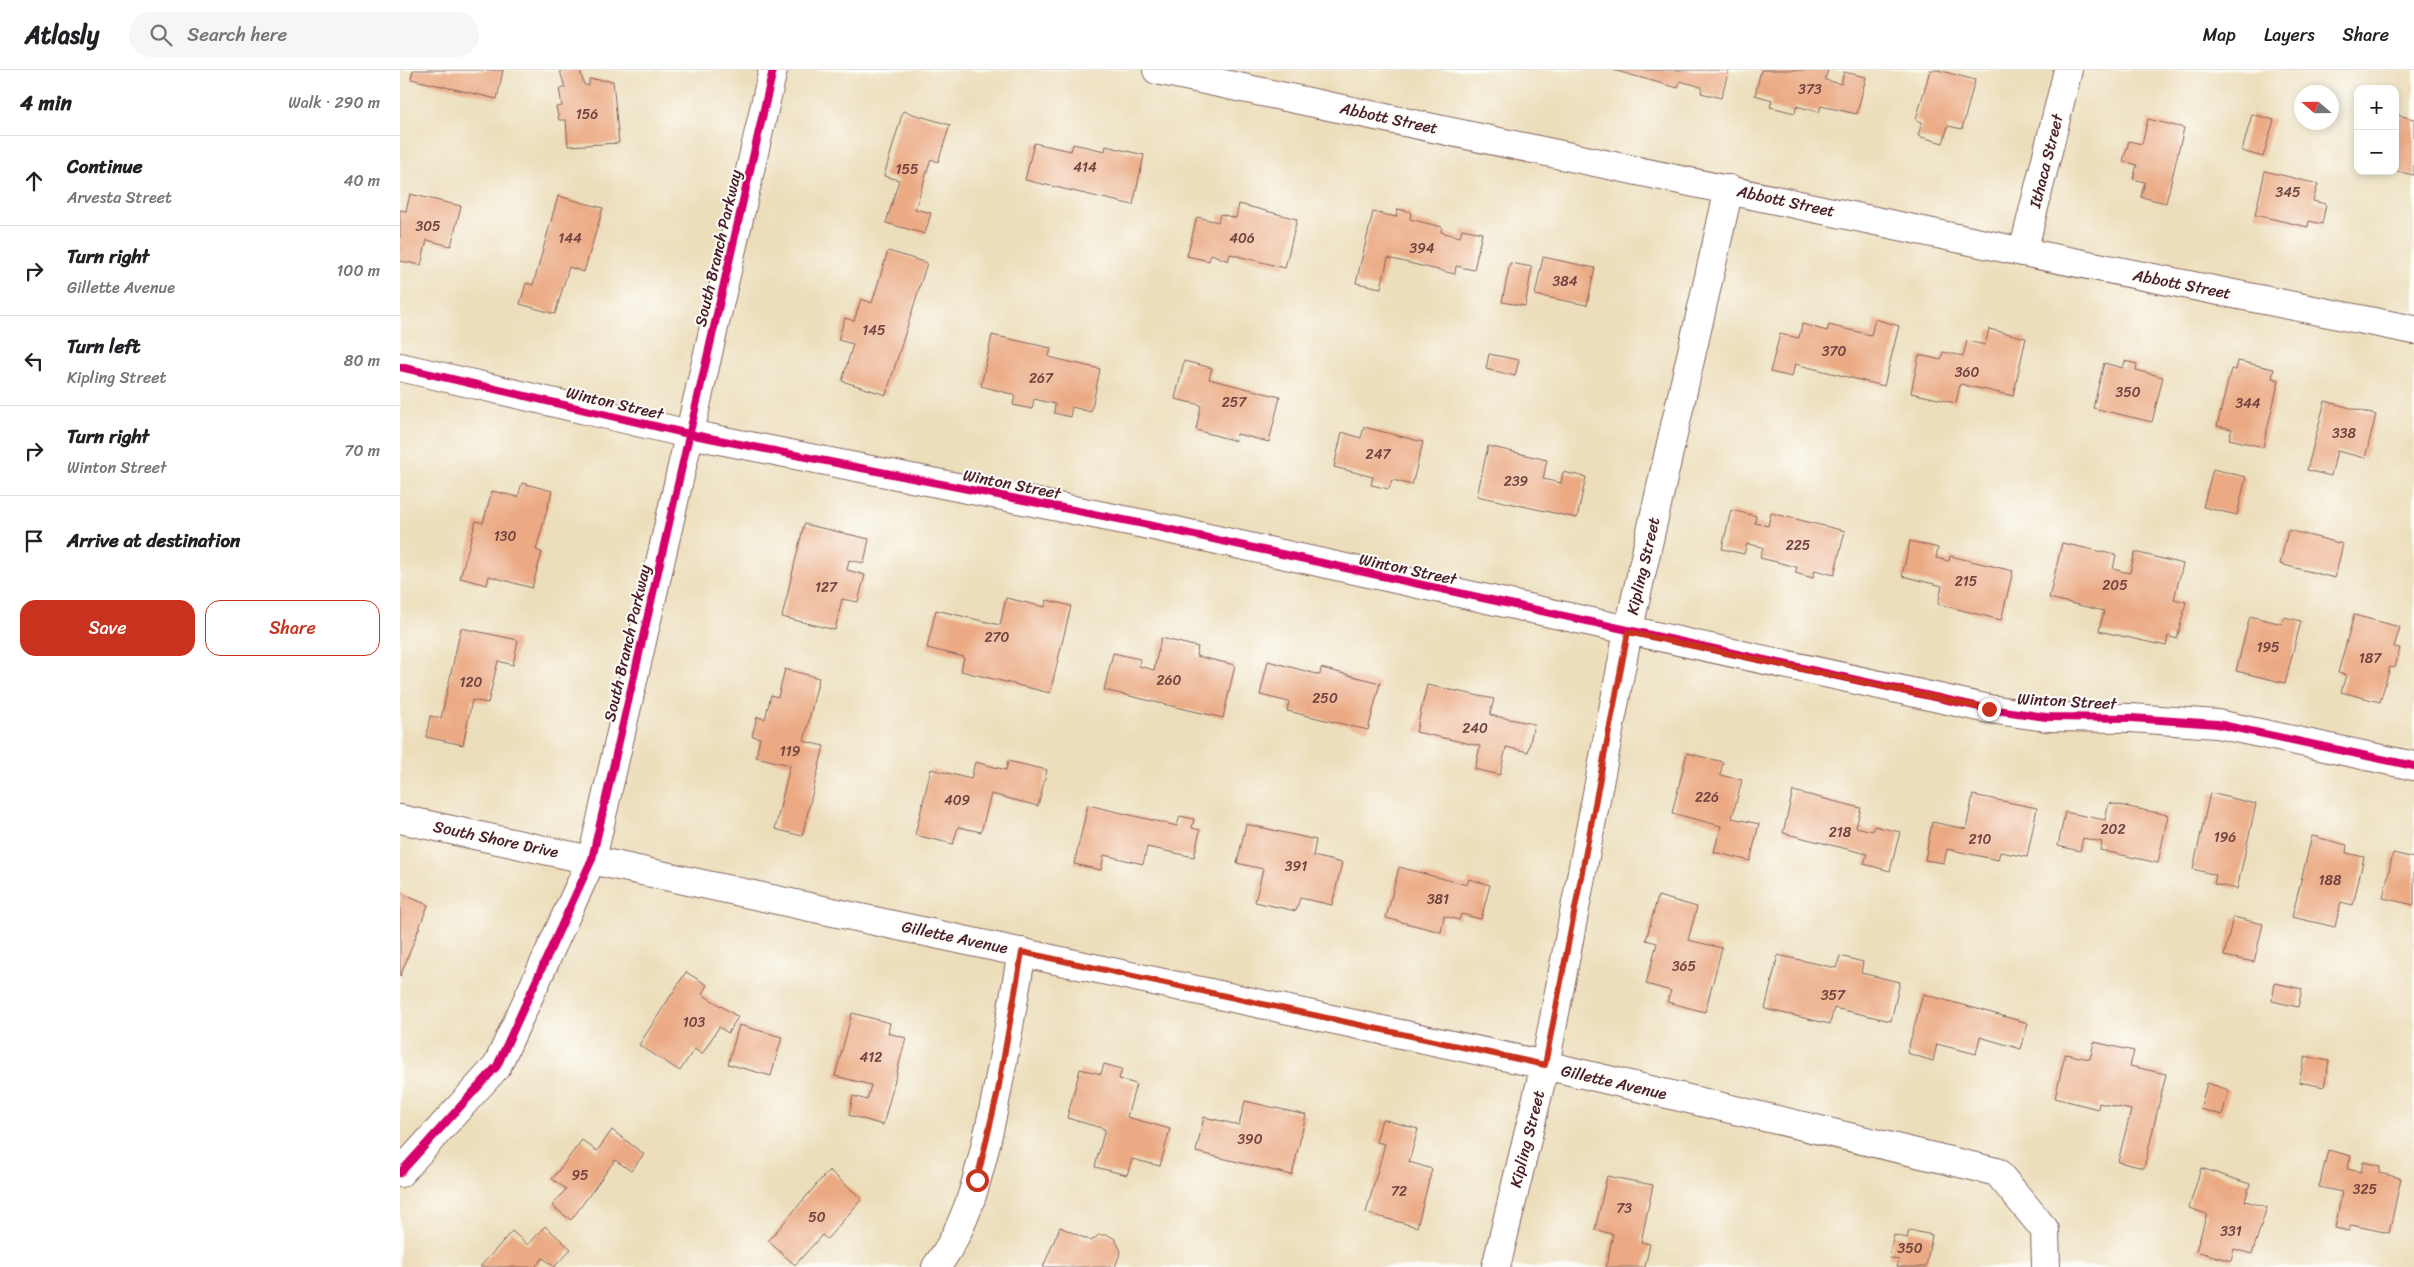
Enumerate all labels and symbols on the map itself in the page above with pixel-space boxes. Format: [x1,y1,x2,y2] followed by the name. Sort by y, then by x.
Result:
[1798,77,1822,102] house number: 373
[2294,85,2339,130] north arrow
[1336,93,1441,143] street label: Abbott Street
[576,102,598,127] house number: 156
[2020,110,2072,212] street label: Ithaca Street
[1073,155,1097,180] house number: 414
[895,157,919,182] house number: 155
[686,166,750,329] street label: South Branch Parkway
[1733,176,1838,226] street label: Abbott Street
[2276,180,2301,205] house number: 345
[415,214,441,239] house number: 305
[558,226,582,251] house number: 144
[1229,226,1255,251] house number: 406
[1409,236,1435,261] house number: 394
[2130,260,2234,308] street label: Abbott Street
[1553,269,1578,294] house number: 384
[862,318,886,343] house number: 145
[1822,339,1846,364] house number: 370
[1955,360,1979,385] house number: 360
[1029,366,1054,391] house number: 267
[563,378,667,428] street label: Winton Street
[2115,380,2141,405] house number: 350
[1222,390,1247,415] house number: 257
[2235,391,2261,416] house number: 344
[2332,421,2356,446] house number: 338
[1366,442,1391,467] house number: 247
[960,460,1064,508] street label: Winton Street
[1504,469,1529,494] house number: 239
[1618,514,1668,618] street label: Kipling Street
[494,524,516,549] house number: 130
[1786,533,1811,558] house number: 225
[1356,544,1460,594] street label: Winton Street
[595,561,659,724] street label: South Branch Parkway
[1955,569,1978,594] house number: 215
[2102,573,2128,598] house number: 205
[815,575,838,600] house number: 127
[985,625,1010,650] house number: 270
[2256,635,2280,660] house number: 195
[2359,646,2382,671] house number: 187
[1157,668,1182,693] house number: 260
[460,670,483,695] house number: 120
[2017,684,2118,718] street label: Winton Street
[1312,686,1338,711] house number: 250
[1978,698,2001,721] route end
[1462,716,1488,741] house number: 240
[780,739,801,764] house number: 119
[1695,785,1719,810] house number: 226
[944,788,970,813] house number: 409
[431,812,562,866] street label: South Shore Drive
[2100,817,2126,842] house number: 202
[1829,820,1852,845] house number: 218
[2214,825,2236,850] house number: 196
[1969,827,1992,852] house number: 210
[1285,854,1307,879] house number: 391
[2319,868,2342,893] house number: 188
[1427,887,1449,912] house number: 381
[899,912,1011,962] street label: Gillette Avenue
[1672,954,1697,979] house number: 365
[1821,983,1846,1008] house number: 357
[683,1010,706,1035] house number: 103
[860,1045,882,1070] house number: 412
[1558,1056,1670,1108] street label: Gillette Avenue
[1501,1087,1553,1191] street label: Kipling Street
[1237,1127,1263,1152] house number: 390
[571,1163,589,1188] house number: 95
[966,1169,989,1192] route start
[2353,1177,2378,1202] house number: 325
[1391,1179,1407,1204] house number: 72
[1616,1196,1632,1221] house number: 73
[808,1205,826,1230] house number: 50
[2220,1219,2242,1244] house number: 331
[1897,1236,1923,1261] house number: 350

